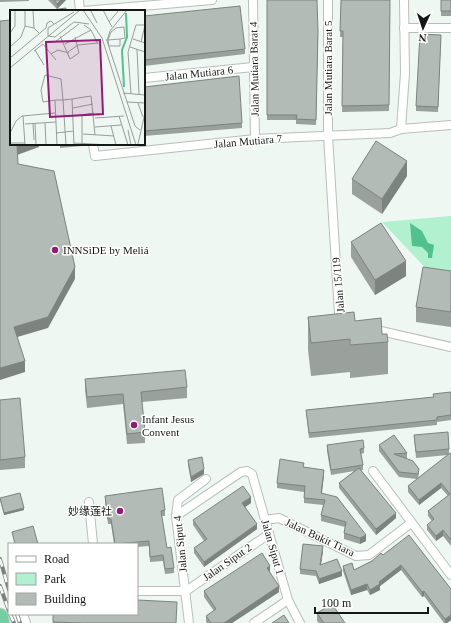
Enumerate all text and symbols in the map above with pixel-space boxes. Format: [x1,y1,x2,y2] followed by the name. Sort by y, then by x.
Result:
[403,8,443,48] north arrow
[10,10,145,145] inset map
[322,20,334,116] street label: Jalan Mutiara Barat 5
[247,21,261,117] street label: Jalan Mutiara Barat 4
[418,32,427,44] text: N
[164,63,234,83] street label: Jalan Mutiara 6
[213,132,283,150] street label: Jalan Mutiara 7
[63,244,149,256] place label: INNSiDE by Meliá
[50,245,60,255] marker: INNSiDE by Meliá
[330,256,346,313] street label: Jalan 15/119
[142,413,194,438] place label: Infant Jesus Convent
[129,420,139,430] marker: Infant Jesus Convent
[68,505,112,517] place label: 妙缘莲社
[115,506,125,516] marker: 妙缘莲社
[171,515,189,573] street label: Jalan Siput 4
[283,516,357,558] street label: Jalan Bukit Tiara
[259,518,287,576] street label: Jalan Siput 1
[200,541,254,583] street label: Jalan Siput 2
[8,543,138,615] legend
[44,552,69,566] text: Road
[44,572,66,586] text: Park
[315,589,428,615] scale bar
[44,592,86,606] text: Building
[321,596,352,610] text: 100 m

